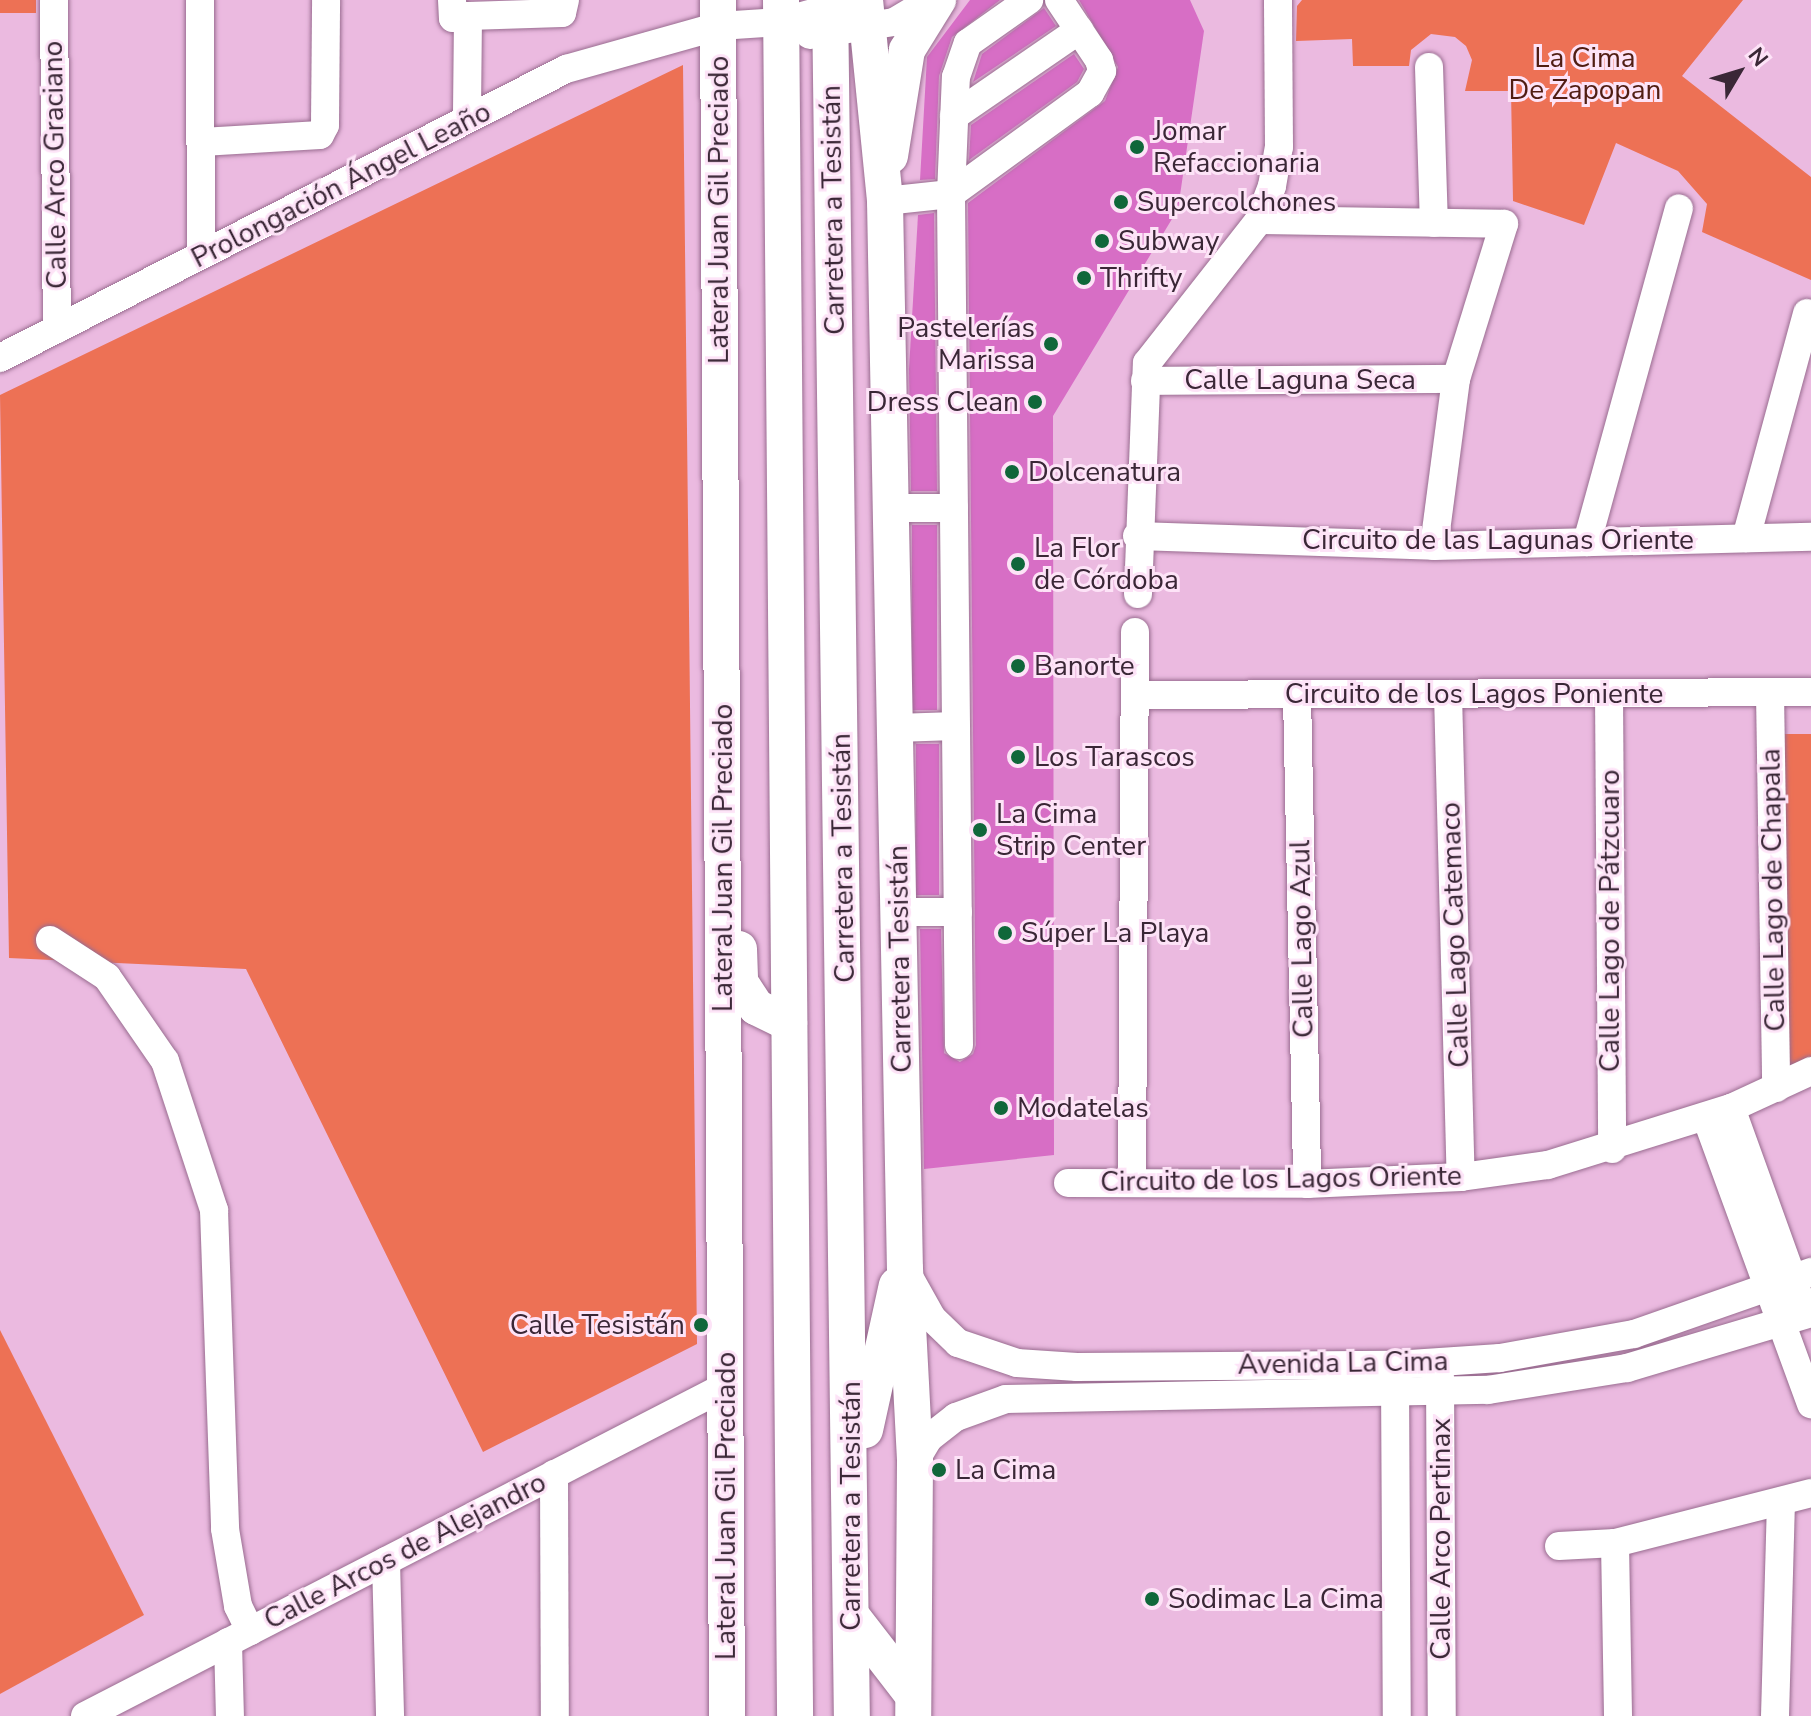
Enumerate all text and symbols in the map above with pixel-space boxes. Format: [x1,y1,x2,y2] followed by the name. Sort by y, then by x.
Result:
[1699,32,1779,112] north arrow
[36,41,74,289] street label: Calle Arco Graciano
[1509,41,1661,107] park label: La Cima De Zapopan
[1741,42,1775,73] text: N
[702,56,736,364] street label: Lateral Juan Gil Preciado
[814,85,852,335] street label: Carretera a Tesistán
[186,95,496,275] street label: Prolongación Ángel Leaño
[1153,114,1320,180] place label: Jomar Refaccionaria
[1128,138,1146,156] marker: Jomar Refaccionaria
[1137,185,1336,219] place label: Supercolchones
[1112,193,1130,211] marker: Supercolchones
[1118,224,1219,258] place label: Subway
[1093,232,1111,250] marker: Subway
[1100,261,1182,295] place label: Thrifty
[1075,269,1093,287] marker: Thrifty
[897,311,1035,377] place label: Pastelerías Marissa
[1042,335,1060,353] marker: Pastelerías Marissa
[1184,363,1416,397] street label: Calle Laguna Seca
[867,385,1019,419] place label: Dress Clean
[1026,393,1044,411] marker: Dress Clean
[1028,455,1181,489] place label: Dolcenatura
[1003,463,1021,481] marker: Dolcenatura
[1302,523,1694,557] street label: Circuito de las Lagunas Oriente
[1034,531,1179,597] place label: La Flor de Córdoba
[1009,555,1027,573] marker: La Flor de Córdoba
[1034,649,1135,683] place label: Banorte
[1009,657,1027,675] marker: Banorte
[1285,677,1663,711] street label: Circuito de los Lagos Poniente
[706,704,740,1012] street label: Lateral Juan Gil Preciado
[824,733,862,983] street label: Carretera a Tesistán
[1034,740,1195,774] place label: Los Tarascos
[1009,748,1027,766] marker: Los Tarascos
[1754,748,1792,1032] street label: Calle Lago de Chapala
[1593,770,1627,1072] street label: Calle Lago de Pátzcuaro
[996,797,1146,863] place label: La Cima Strip Center
[1434,802,1476,1068] street label: Calle Lago Catemaco
[971,821,989,839] marker: La Cima Strip Center
[1283,840,1321,1038] street label: Calle Lago Azul
[881,845,919,1073] street label: Carretera Tesistán
[1021,916,1209,950] place label: Súper La Playa
[996,924,1014,942] marker: Súper La Playa
[1017,1091,1149,1125] place label: Modatelas
[992,1099,1010,1117] marker: Modatelas
[1100,1159,1462,1199] street label: Circuito de los Lagos Oriente
[510,1308,685,1342] place label: Calle Tesistán
[692,1316,710,1334] marker: Calle Tesistán
[1237,1344,1449,1382] street label: Avenida La Cima
[709,1352,743,1660] street label: Lateral Juan Gil Preciado
[834,1381,868,1631] street label: Carretera a Tesistán
[1424,1418,1458,1660] street label: Calle Arco Pertinax
[955,1453,1056,1487] place label: La Cima
[930,1461,948,1479] marker: La Cima
[258,1465,552,1637] street label: Calle Arcos de Alejandro
[1168,1582,1384,1616] place label: Sodimac La Cima
[1143,1590,1161,1608] marker: Sodimac La Cima

